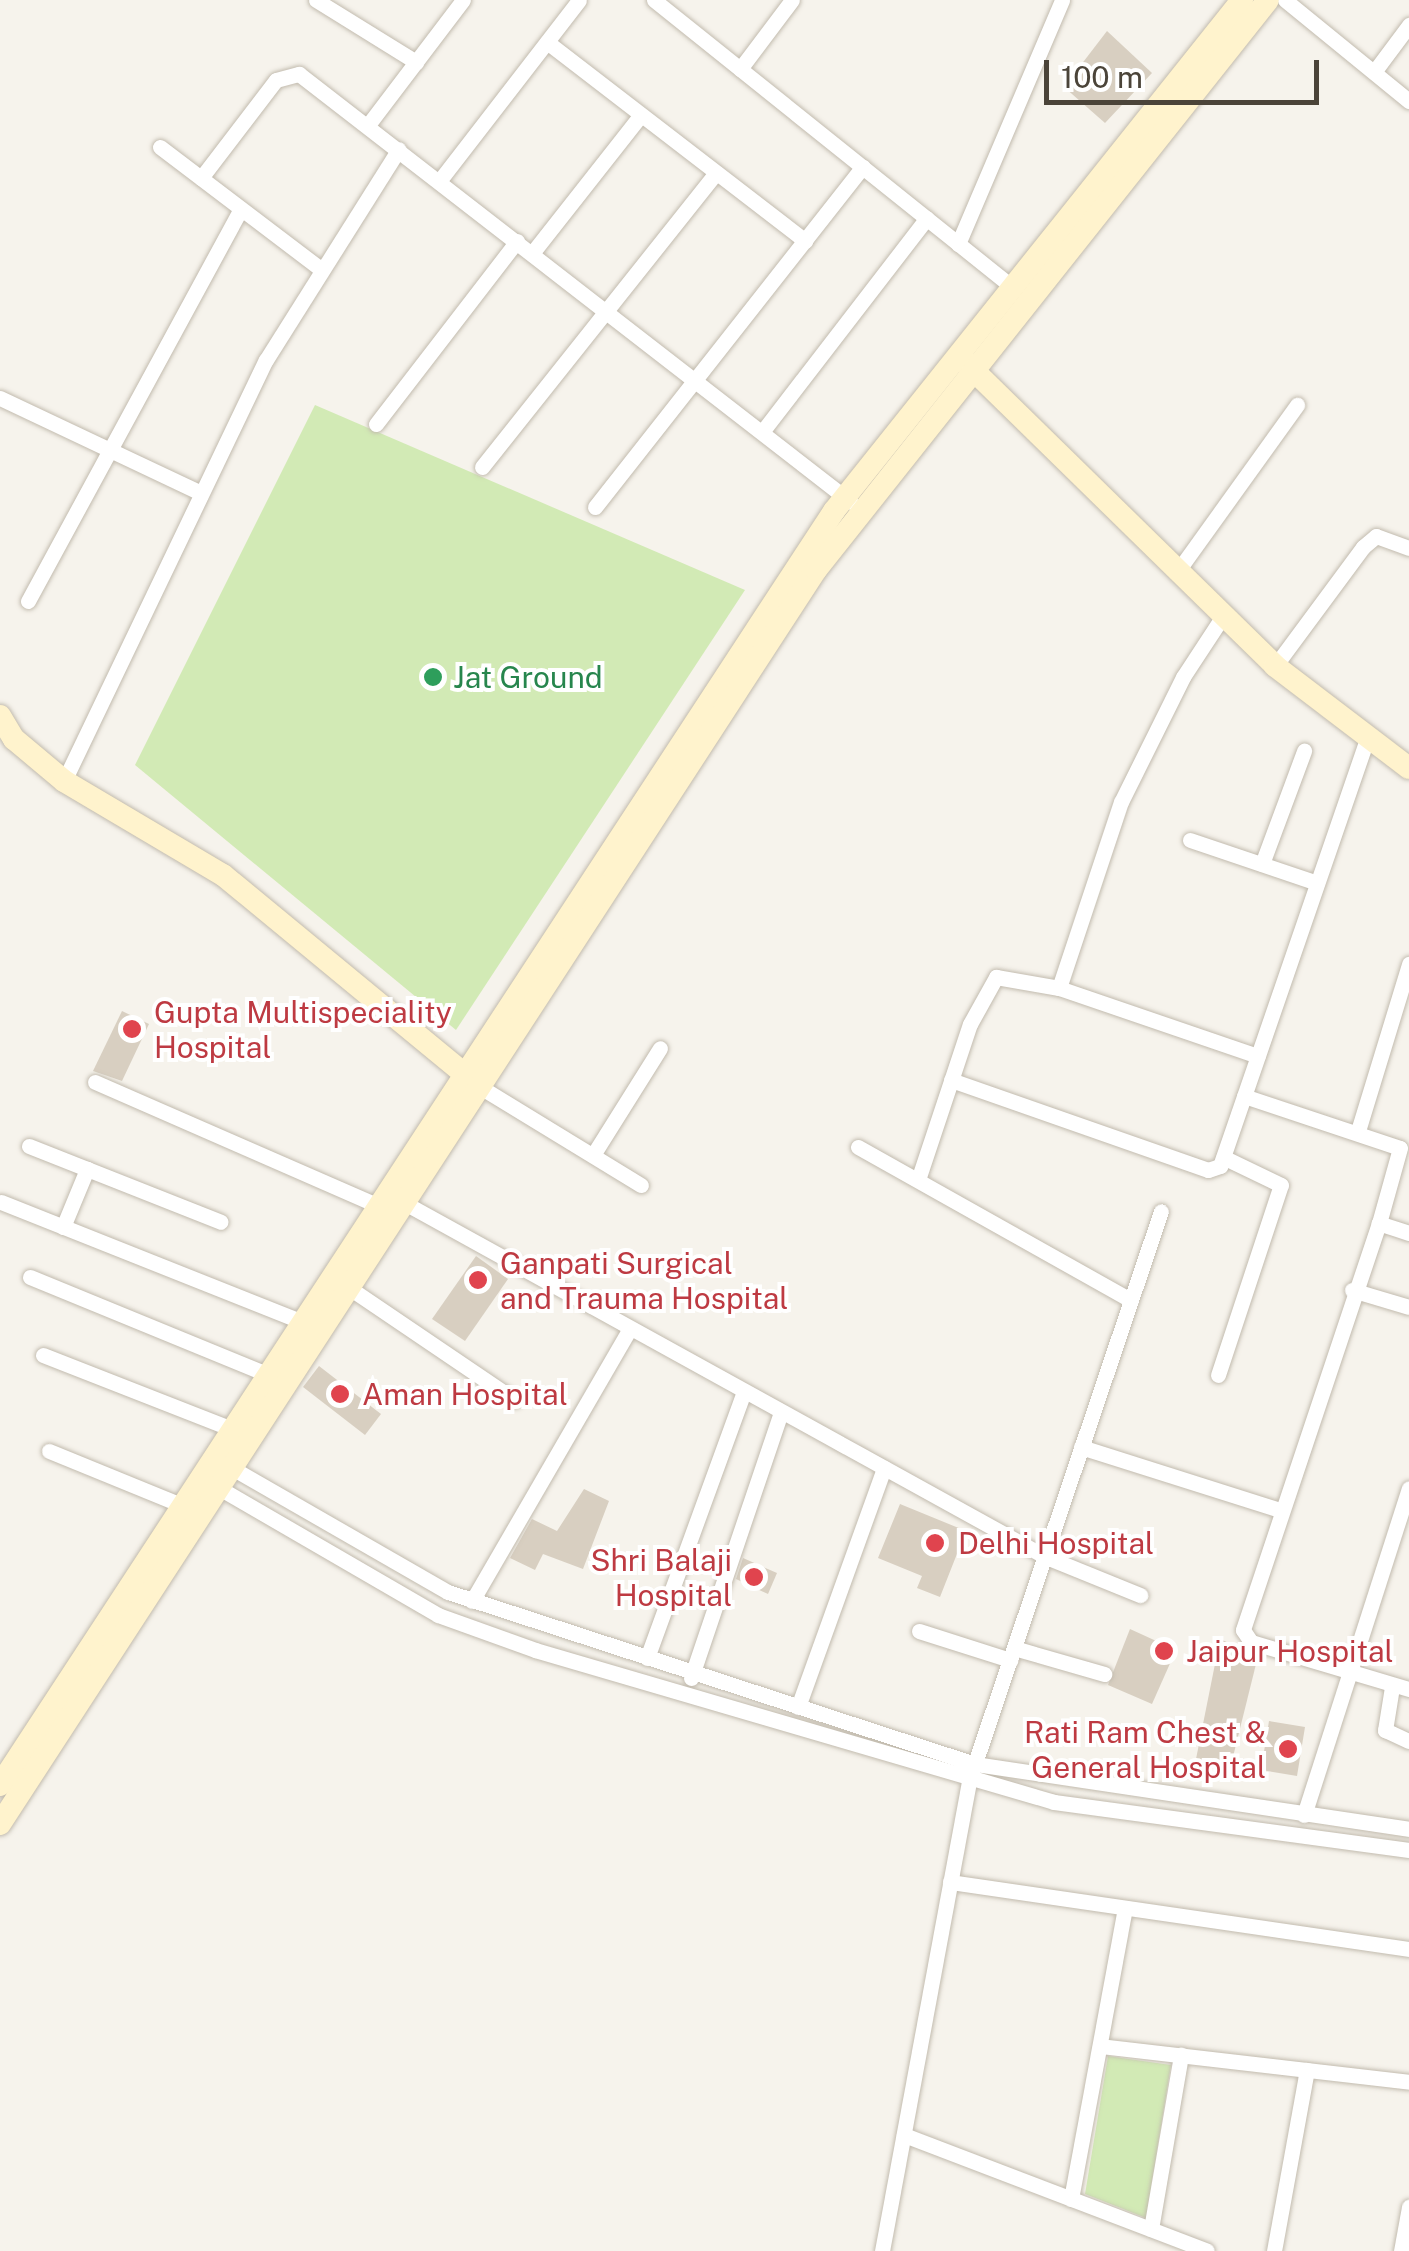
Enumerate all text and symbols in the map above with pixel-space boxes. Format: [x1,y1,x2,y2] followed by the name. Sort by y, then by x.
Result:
[1049,40,1324,102] scale bar
[1061,59,1143,95] text: 100 m
[453,659,603,695] place label: Jat Ground
[422,666,444,688] marker: Jat Ground
[154,994,452,1064] place label: Gupta Multispeciality Hospital
[119,1016,145,1042] marker: Gupta Multispeciality Hospital
[500,1245,788,1316] place label: Ganpati Surgical and Trauma Hospital
[465,1267,491,1293] marker: Ganpati Surgical and Trauma Hospital
[362,1376,568,1412] place label: Aman Hospital
[327,1381,353,1407] marker: Aman Hospital
[958,1525,1154,1561] place label: Delhi Hospital
[922,1530,948,1556] marker: Delhi Hospital
[590,1542,732,1612] place label: Shri Balaji Hospital
[741,1564,767,1590] marker: Shri Balaji Hospital
[1186,1633,1394,1669] place label: Jaipur Hospital
[1151,1638,1177,1664] marker: Jaipur Hospital
[1024,1714,1266,1784] place label: Rati Ram Chest & General Hospital
[1275,1736,1301,1762] marker: Rati Ram Chest & General Hospital

